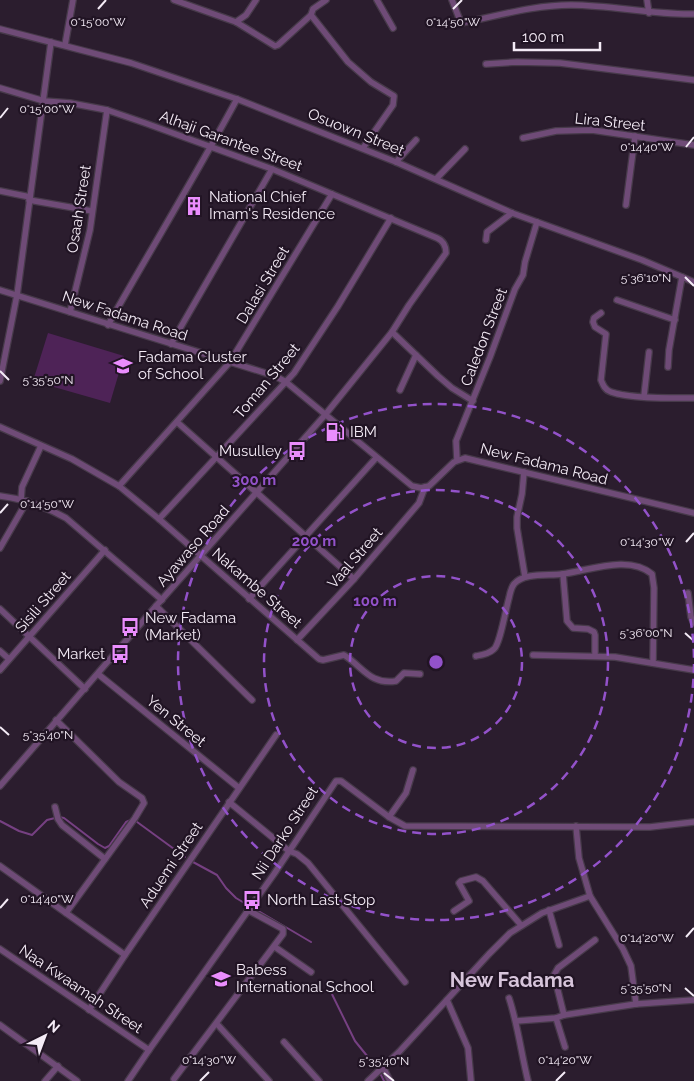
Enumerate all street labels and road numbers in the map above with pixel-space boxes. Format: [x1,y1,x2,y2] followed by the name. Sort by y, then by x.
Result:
[305,104,407,160] street label: Osuown Street
[157,107,305,175] street label: Alhaji Garantee Street
[574,109,646,135] street label: Lira Street
[63,164,95,254] street label: Osaah Street
[233,243,293,327] street label: Dalasi Street
[457,285,511,389] street label: Caledon Street
[60,287,190,345] street label: New Fadama Road
[230,340,304,422] street label: Toman Street
[478,439,610,489] street label: New Fadama Road
[153,502,233,590] street label: Ayawaso Road
[324,524,386,592] street label: Vaal Street
[208,544,306,632] street label: Nakambe Street
[11,568,75,636] street label: Sisili Street
[143,692,209,750] street label: Yen Street
[248,783,322,883] street label: Nii Darko Street
[136,819,206,911] street label: Aduemi Street
[16,941,146,1037] street label: Naa Kwaamah Street

